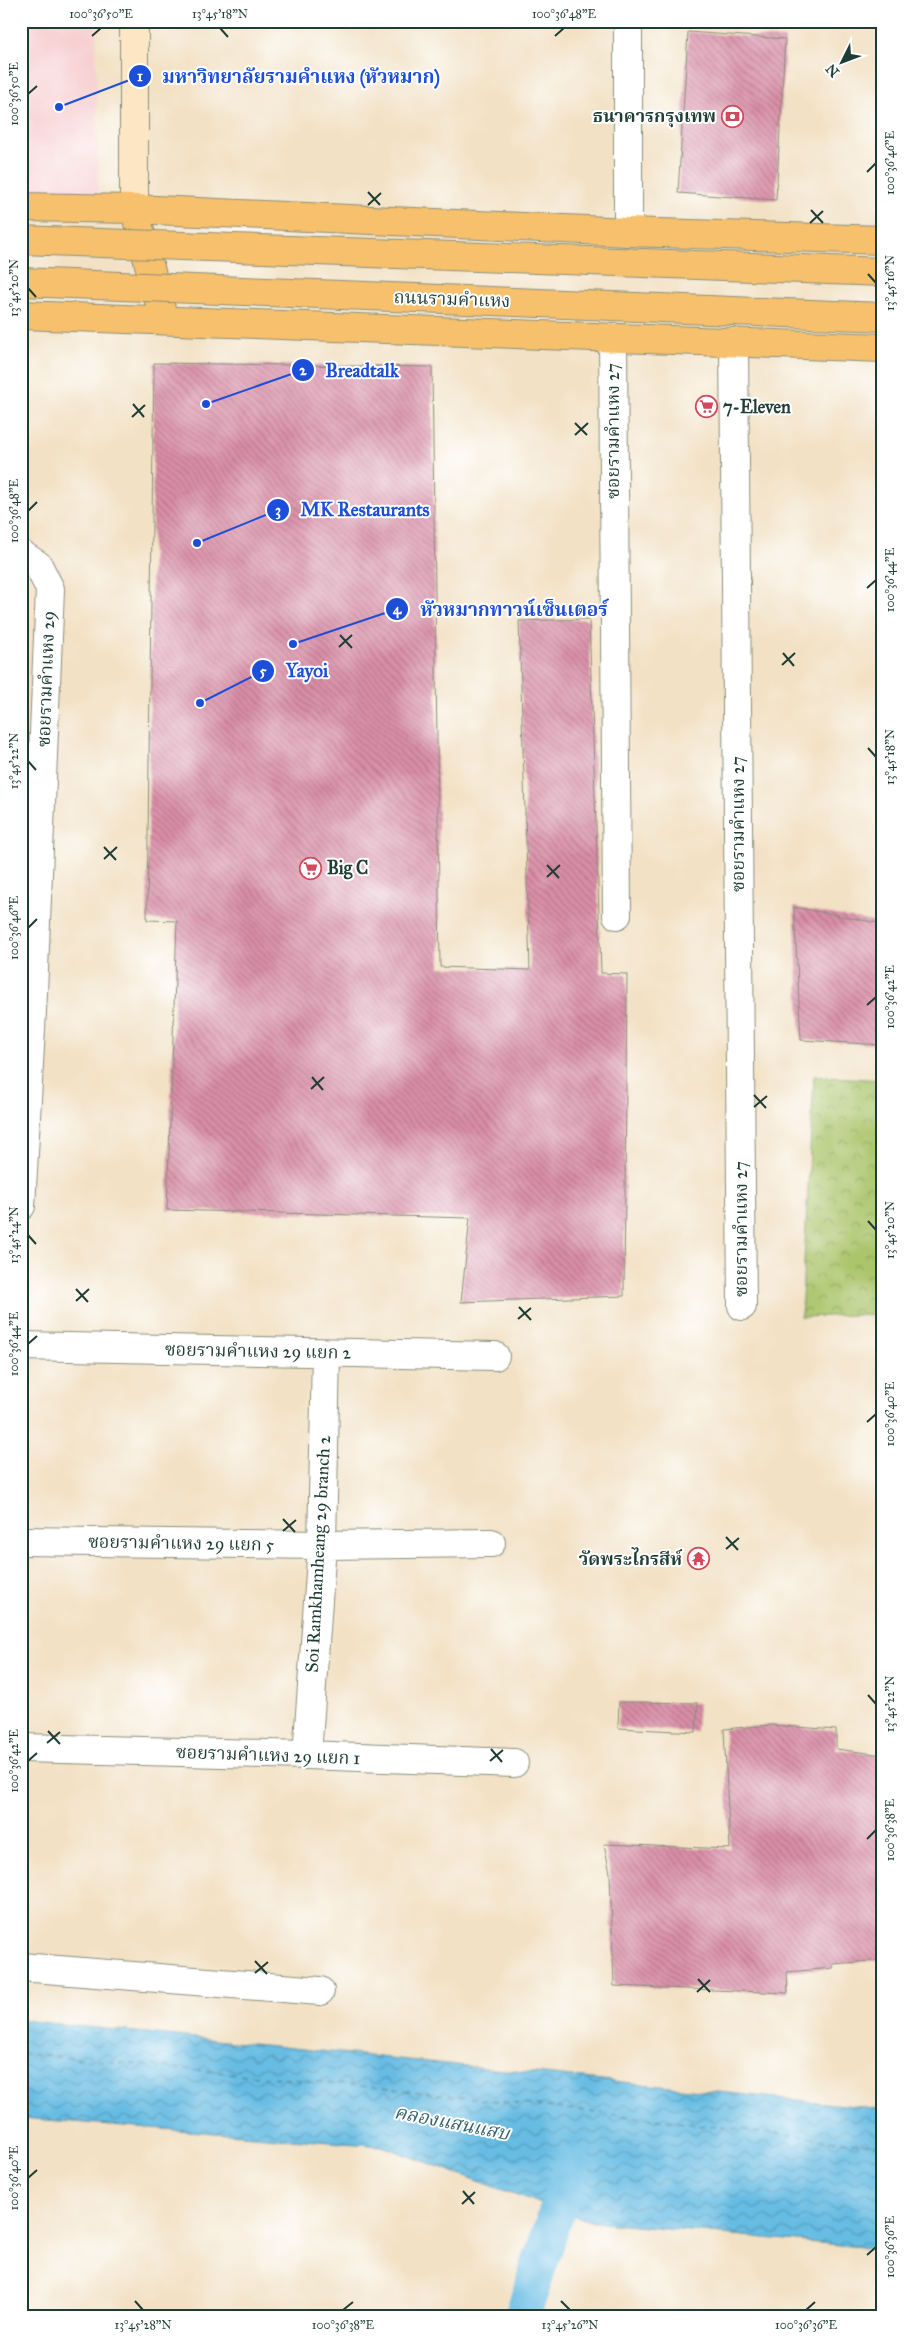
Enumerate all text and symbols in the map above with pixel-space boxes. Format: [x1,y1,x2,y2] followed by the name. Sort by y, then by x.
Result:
[69,7,133,21] text: 100°36'50"E
[192,7,248,21] text: 13°45'18"N
[532,7,596,21] text: 100°36'48"E
[816,38,866,88] north arrow
[127,59,450,93] callout: มหาวิทยาลัยรามคำแหง (หัวหมาก)
[822,60,843,80] text: N
[7,62,21,126] text: 100°36'50"E
[162,65,440,89] text: มหาวิทยาลัยรามคำแหง (หัวหมาก)
[137,67,143,85] text: 1
[720,104,744,128] bank icon: ธนาคารกรุงเทพ
[592,105,716,128] place label: ธนาคารกรุงเทพ
[883,131,897,195] text: 100°36'46"E
[883,255,897,311] text: 13°45'16"N
[7,259,21,317] text: 13°45'20"N
[393,286,511,312] street label: ถนนรามคำแหง
[291,353,409,387] callout: Breadtalk
[325,359,400,382] text: Breadtalk
[299,361,307,379] text: 2
[602,363,624,499] street label: ซอยรามคำแหง 27
[695,395,719,419] supermarket icon: 7-Eleven
[723,396,791,418] place label: 7-Eleven
[7,479,21,543] text: 100°36'48"E
[265,493,439,527] callout: MK Restaurants
[300,498,430,521] text: MK Restaurants
[275,501,281,520] text: 3
[883,547,897,612] text: 100°36'44"E
[385,592,618,626] callout: หัวหมากทาวน์เซ็นเตอร์
[420,598,610,621] text: หัวหมากทาวน์เซ็นเตอร์
[393,600,402,619] text: 4
[33,610,59,748] street label: ซอยรามคำแหง 29
[251,654,338,688] callout: Yayoi
[285,659,329,683] text: Yayoi
[260,662,267,680] text: 5
[883,729,897,785] text: 13°45'18"N
[7,733,21,789] text: 13°45'22"N
[727,756,749,892] street label: ซอยรามคำแหง 27
[299,856,323,880] supermarket icon: Big C
[327,857,368,880] place label: Big C
[7,896,21,960] text: 100°36'46"E
[883,965,897,1029] text: 100°36'42"E
[730,1161,752,1297] street label: ซอยรามคำแหง 27
[883,1201,897,1259] text: 13°45'20"N
[7,1206,21,1264] text: 13°45'24"N
[7,1311,21,1376] text: 100°36'44"E
[165,1338,352,1364] street label: ซอยรามคำแหง 29 แยก 2
[883,1381,897,1446] text: 100°36'40"E
[301,1435,336,1673] street label: Soi Ramkhamheang 29 branch 2
[88,1530,275,1556] street label: ซอยรามคำแหง 29 แยก 5
[579,1547,683,1570] place label: วัดพระไกรสีห์
[686,1547,710,1571] temple icon: วัดพระไกรสีห์
[883,1676,897,1732] text: 13°45'22"N
[7,1729,21,1793] text: 100°36'42"E
[175,1741,361,1769] street label: ซอยรามคำแหง 29 แยก 1
[883,1798,897,1861] text: 100°36'38"E
[393,2100,512,2145] water label: คลองแสนแสบ
[7,2145,21,2210] text: 100°36'40"E
[883,2216,897,2278] text: 100°36'36"E
[114,2318,172,2332] text: 13°45'28"N
[312,2318,375,2332] text: 100°36'38"E
[542,2318,598,2332] text: 13°45'26"N
[775,2318,837,2332] text: 100°36'36"E

